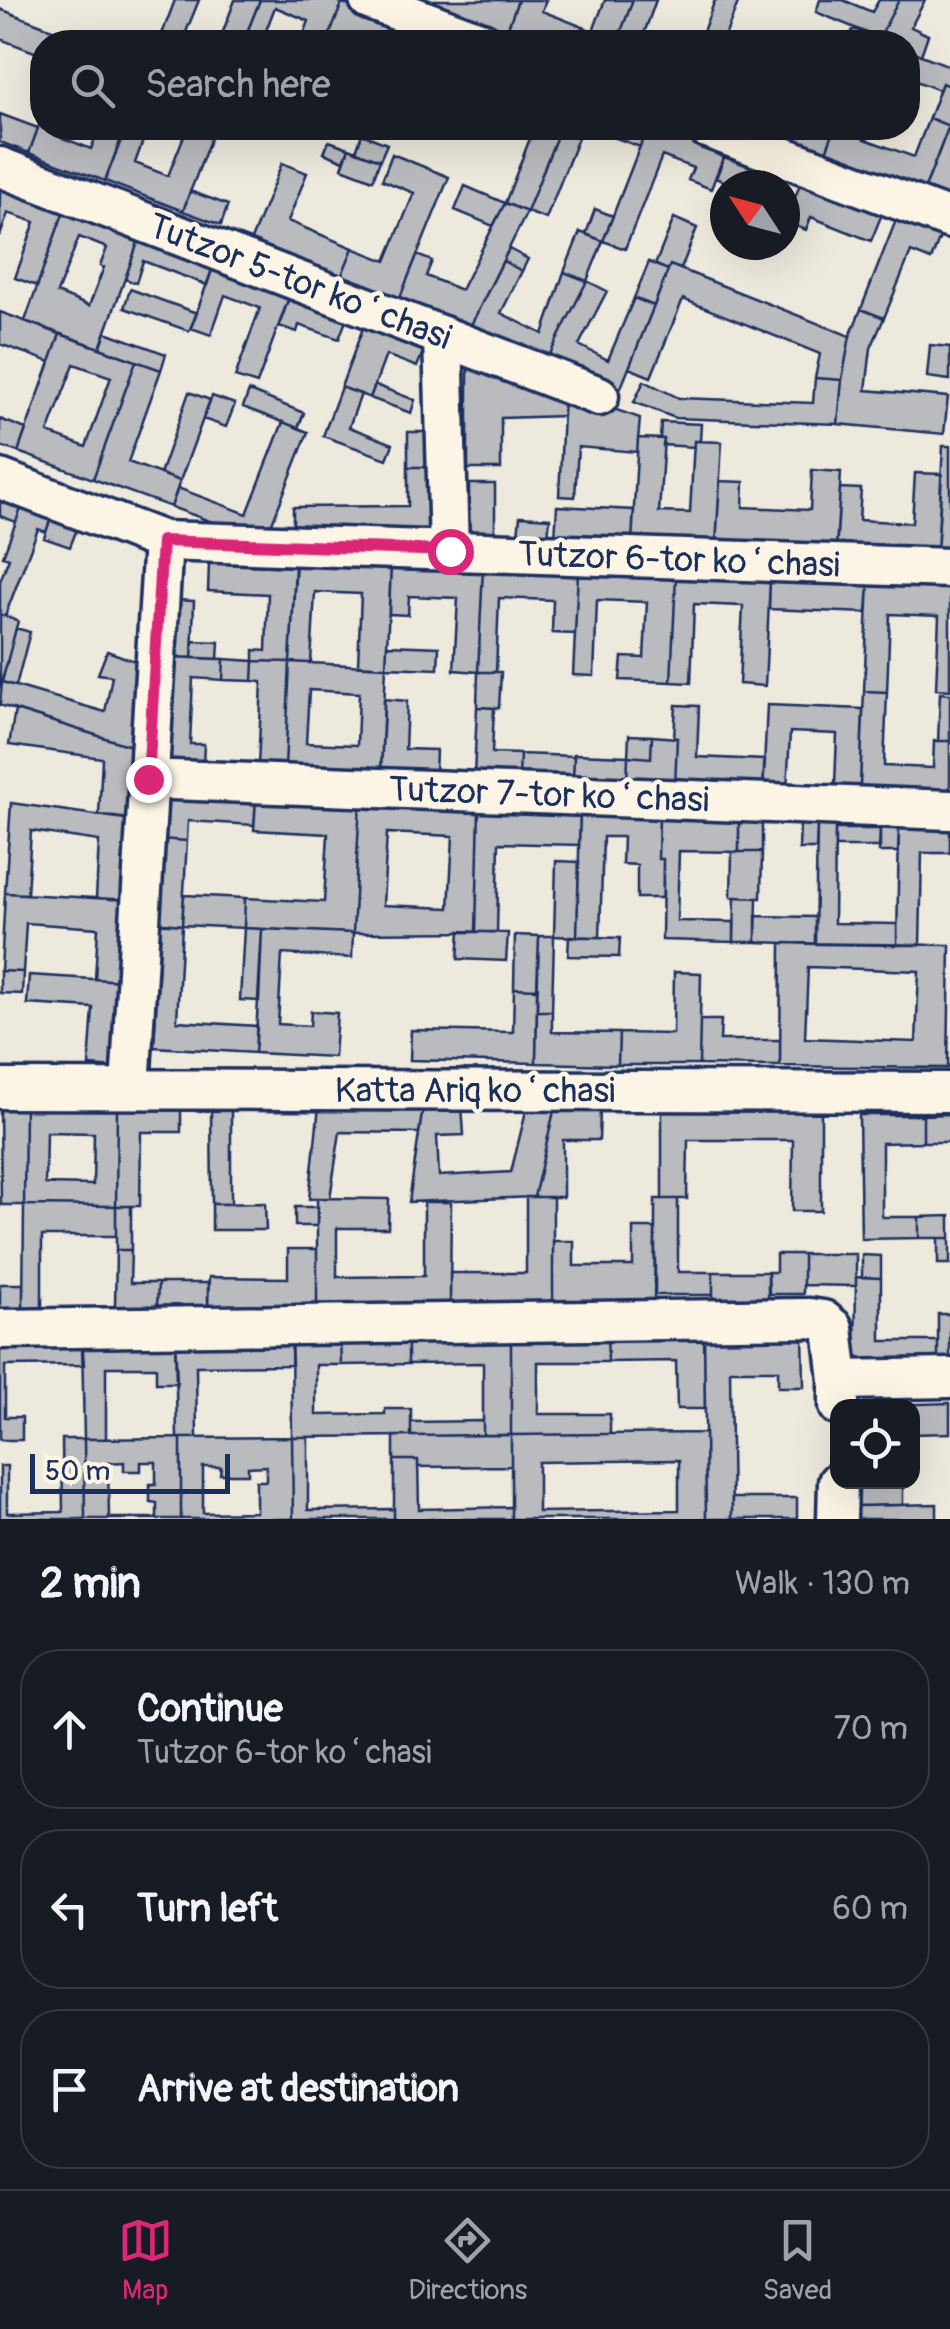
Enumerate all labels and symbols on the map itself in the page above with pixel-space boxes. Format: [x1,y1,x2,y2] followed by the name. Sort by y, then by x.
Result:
[710,170,800,260] north arrow
[142,204,457,360] street label: Tutzor 5-tor koʻchasi
[428,529,474,575] route start
[517,532,841,588] street label: Tutzor 6-tor koʻchasi
[126,757,172,803] route end
[388,767,710,823] street label: Tutzor 7-tor koʻchasi
[335,1069,615,1113] street label: Katta Ariq koʻchasi
[30,1449,230,1494] scale bar

